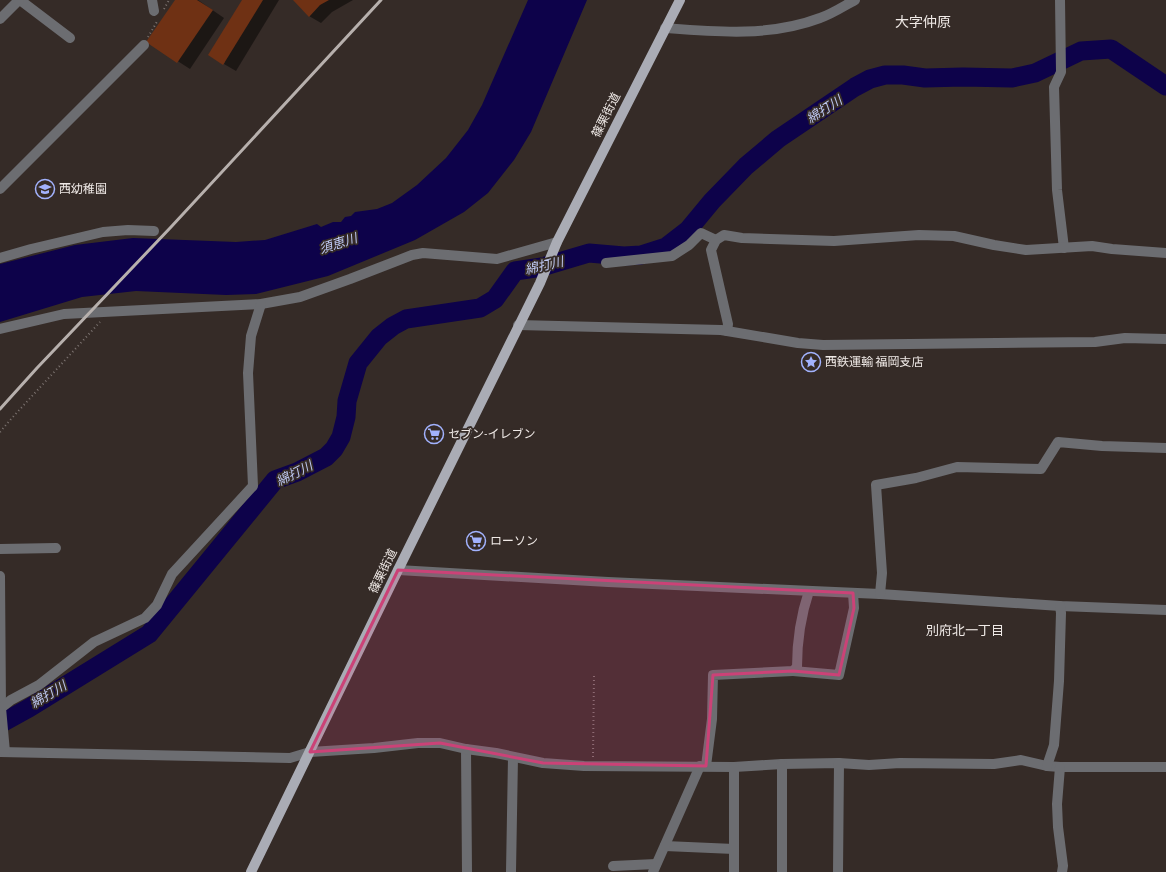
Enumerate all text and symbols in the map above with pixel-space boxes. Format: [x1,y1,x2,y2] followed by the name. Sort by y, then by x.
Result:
[895,13,951,31] district label: 大字仲原
[588,90,623,140] street label: 篠栗街道
[803,91,847,127] water label: 綿打川
[34,178,56,200] school or university icon: 西幼稚園
[59,181,107,196] place label: 西幼稚園
[317,229,361,258] water label: 須恵川
[523,252,567,278] water label: 綿打川
[800,351,822,373] place icon: 西鉄運輸 福岡支店
[825,354,924,369] place label: 西鉄運輸 福岡支店
[423,423,445,445] supermarket icon: セブン-イレブン
[448,426,536,441] place label: セブン-イレブン
[273,456,317,490] water label: 綿打川
[465,530,487,552] supermarket icon: ローソン
[490,533,538,548] place label: ローソン
[365,546,400,596] street label: 篠栗街道
[926,622,1004,639] district label: 別府北一丁目
[27,676,71,712] water label: 綿打川

